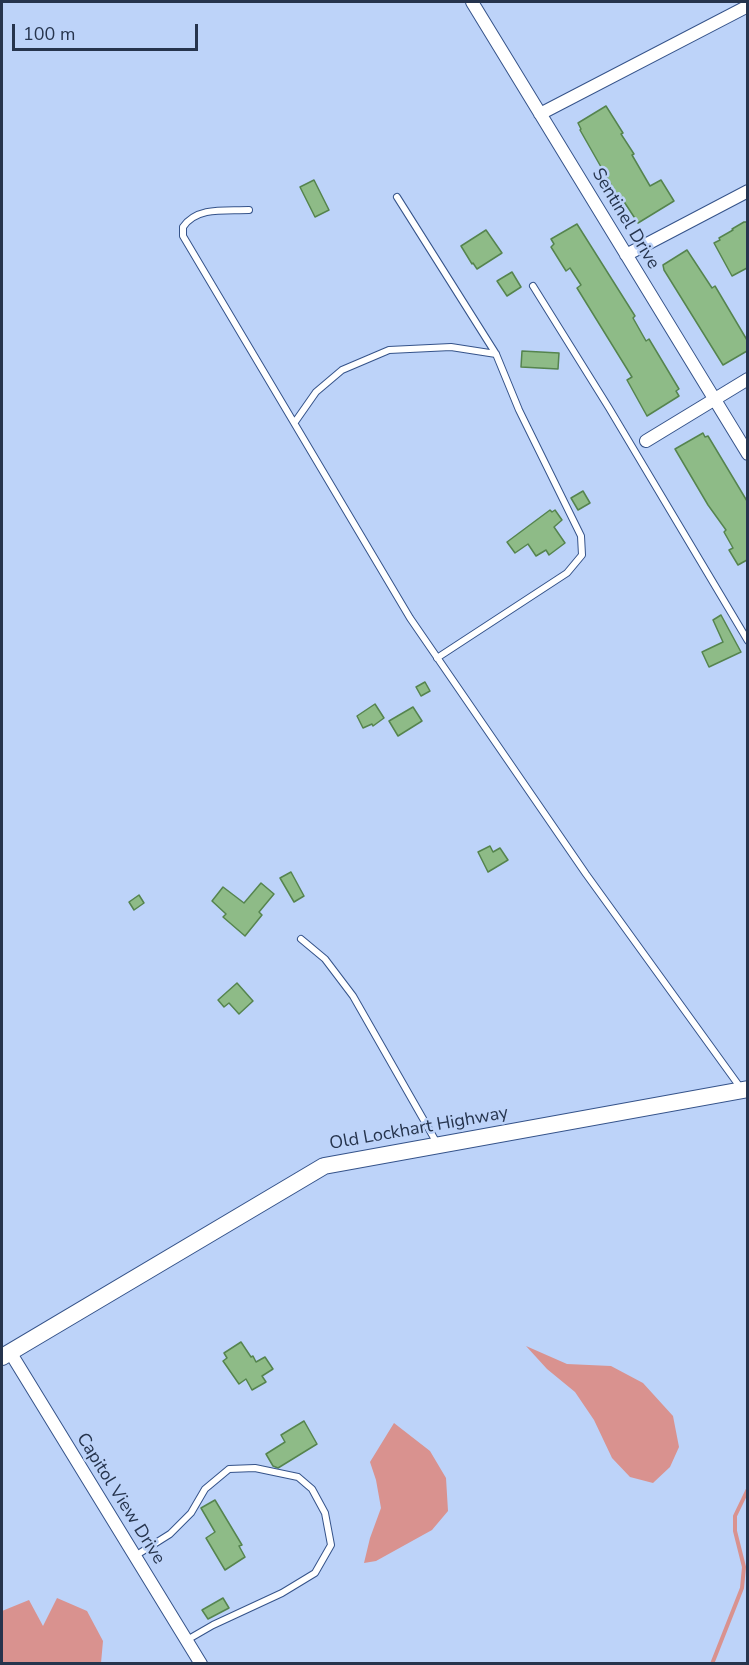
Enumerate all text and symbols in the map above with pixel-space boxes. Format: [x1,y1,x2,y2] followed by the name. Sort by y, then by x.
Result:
[15,12,201,50] scale bar
[23,22,75,46] text: 100 m
[586,165,664,273] street label: Sentinel Drive
[328,1103,510,1155] street label: Old Lockhart Highway
[71,1429,169,1569] street label: Capitol View Drive

